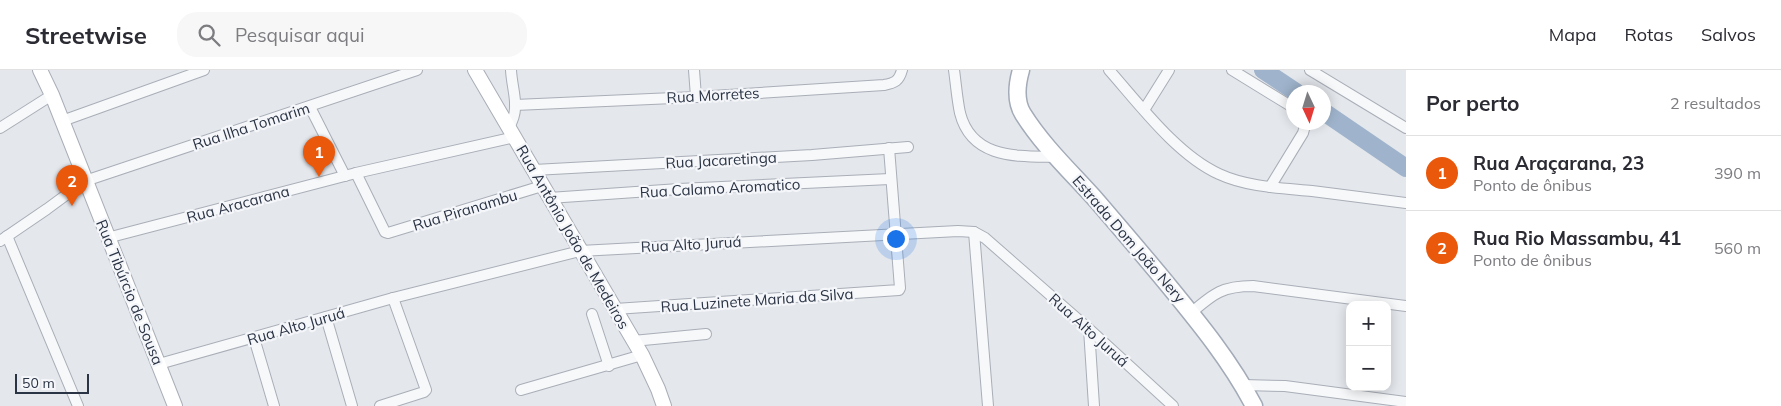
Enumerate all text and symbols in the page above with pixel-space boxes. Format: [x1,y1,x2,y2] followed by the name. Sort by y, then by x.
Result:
[177,12,527,57] search box
[25,20,147,50] text: Streetwise
[195,21,223,49] icon: search
[235,23,364,47] text: Pesquisar aqui
[1549,23,1597,46] text: Mapa
[1625,23,1673,46] text: Rotas
[1701,23,1756,46] text: Salvos
[666,83,760,107] street label: Rua Morretes
[1286,85,1331,130] north arrow
[1426,90,1520,116] text: Por perto
[1670,93,1761,113] text: 2 resultados
[190,98,312,154] street label: Rua Ilha Tomarim
[303,136,335,177] pin: 1
[512,142,634,332] street label: Rua Antônio João de Medeiros
[665,148,777,172] street label: Rua Jacaretinga
[1473,151,1644,175] text: Rua Araçarana, 23
[1437,163,1447,183] text: 1
[1714,163,1761,183] text: 390 m
[56,165,88,206] pin: 2
[1068,171,1190,307] street label: Estrada Dom João Nery
[639,174,801,202] street label: Rua Calamo Aromatico
[1473,175,1592,195] text: Ponto de ônibus
[184,181,292,227] street label: Rua Aracarana
[410,185,520,235] street label: Rua Piranambu
[92,217,168,367] street label: Rua Tibúrcio de Sousa
[883,226,909,252] your location
[1473,226,1681,250] text: Rua Rio Massambu, 41
[640,232,742,256] street label: Rua Alto Juruá
[1437,238,1447,258] text: 2
[1714,238,1761,258] text: 560 m
[1473,250,1592,270] text: Ponto de ônibus
[660,284,854,316] street label: Rua Luzinete Maria da Silva
[1045,289,1133,371] street label: Rua Alto Juruá
[1346,301,1391,391] map controls
[1346,301,1391,346] button: +
[245,303,347,349] street label: Rua Alto Juruá
[1346,346,1391,391] button: −
[15,371,89,394] scale bar
[22,374,55,392] text: 50 m

